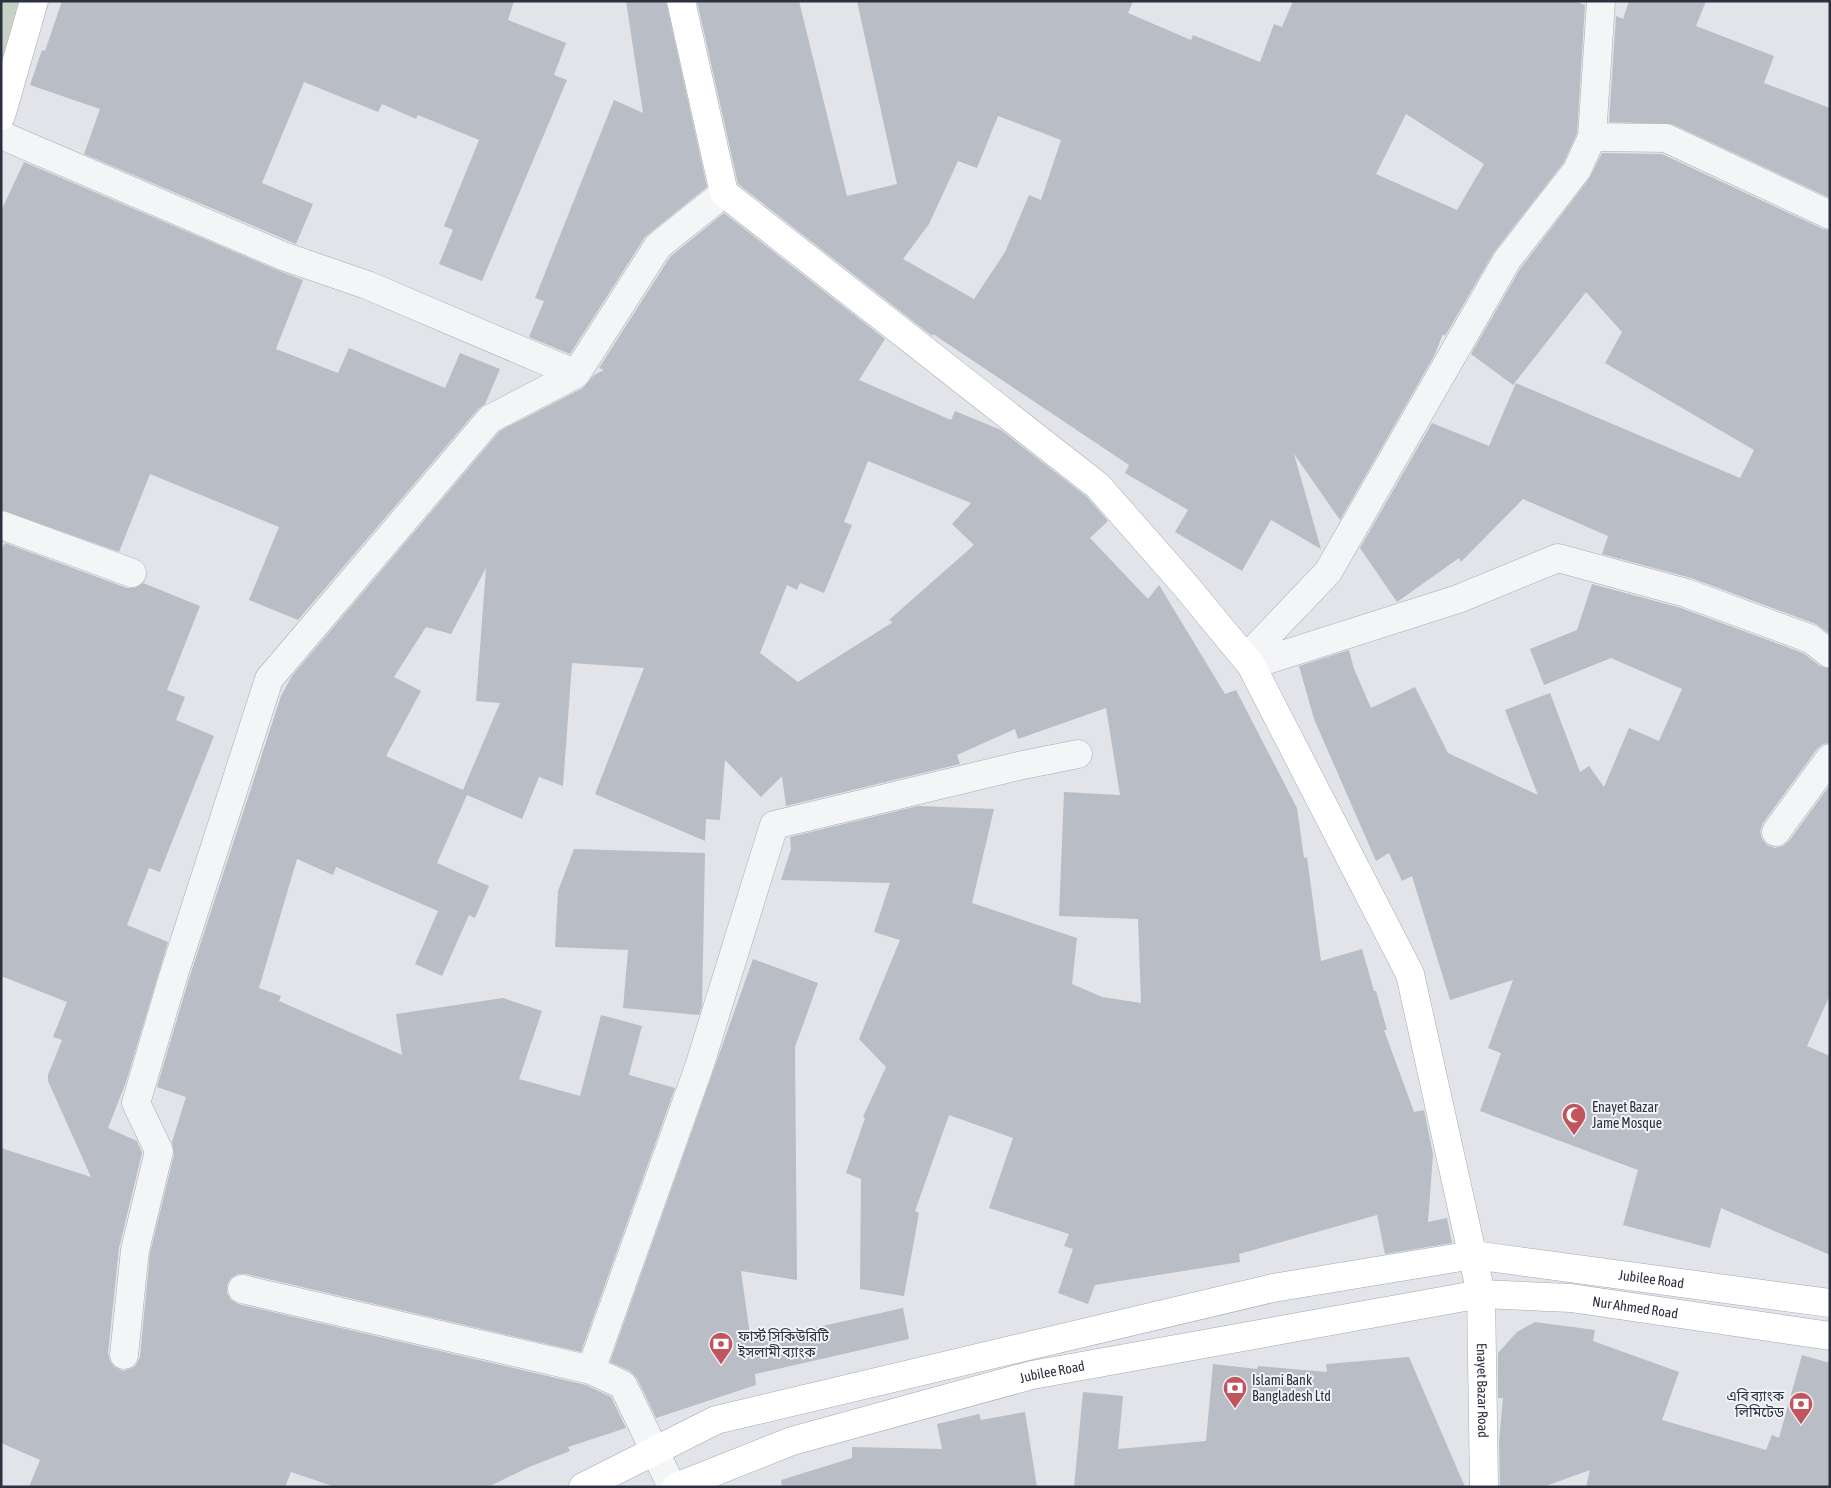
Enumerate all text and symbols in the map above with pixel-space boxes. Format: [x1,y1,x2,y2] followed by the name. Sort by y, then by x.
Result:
[1592,1099,1662,1131] place label: Enayet Bazar Jame Mosque
[1561,1102,1587,1136] mosque icon: Enayet Bazar Jame Mosque
[1618,1267,1685,1291] street label: Jubilee Road
[1591,1293,1679,1322] street label: Nur Ahmed Road
[737,1328,829,1360] place label: ফার্স্ট সিকিউরিটি ইসলামী ব্যাংক
[708,1331,734,1365] bank icon: ফার্স্ট সিকিউরিটি ইসলামী ব্যাংক
[1474,1343,1491,1438] street label: Enayet Bazar Road
[1018,1358,1086,1386] street label: Jubilee Road
[1252,1372,1331,1404] place label: Islami Bank Bangladesh Ltd
[1222,1375,1248,1409] bank icon: Islami Bank Bangladesh Ltd
[1727,1388,1785,1420] place label: এবি ব্যাংক লিমিটেড
[1788,1391,1814,1425] bank icon: এবি ব্যাংক লিমিটেড

